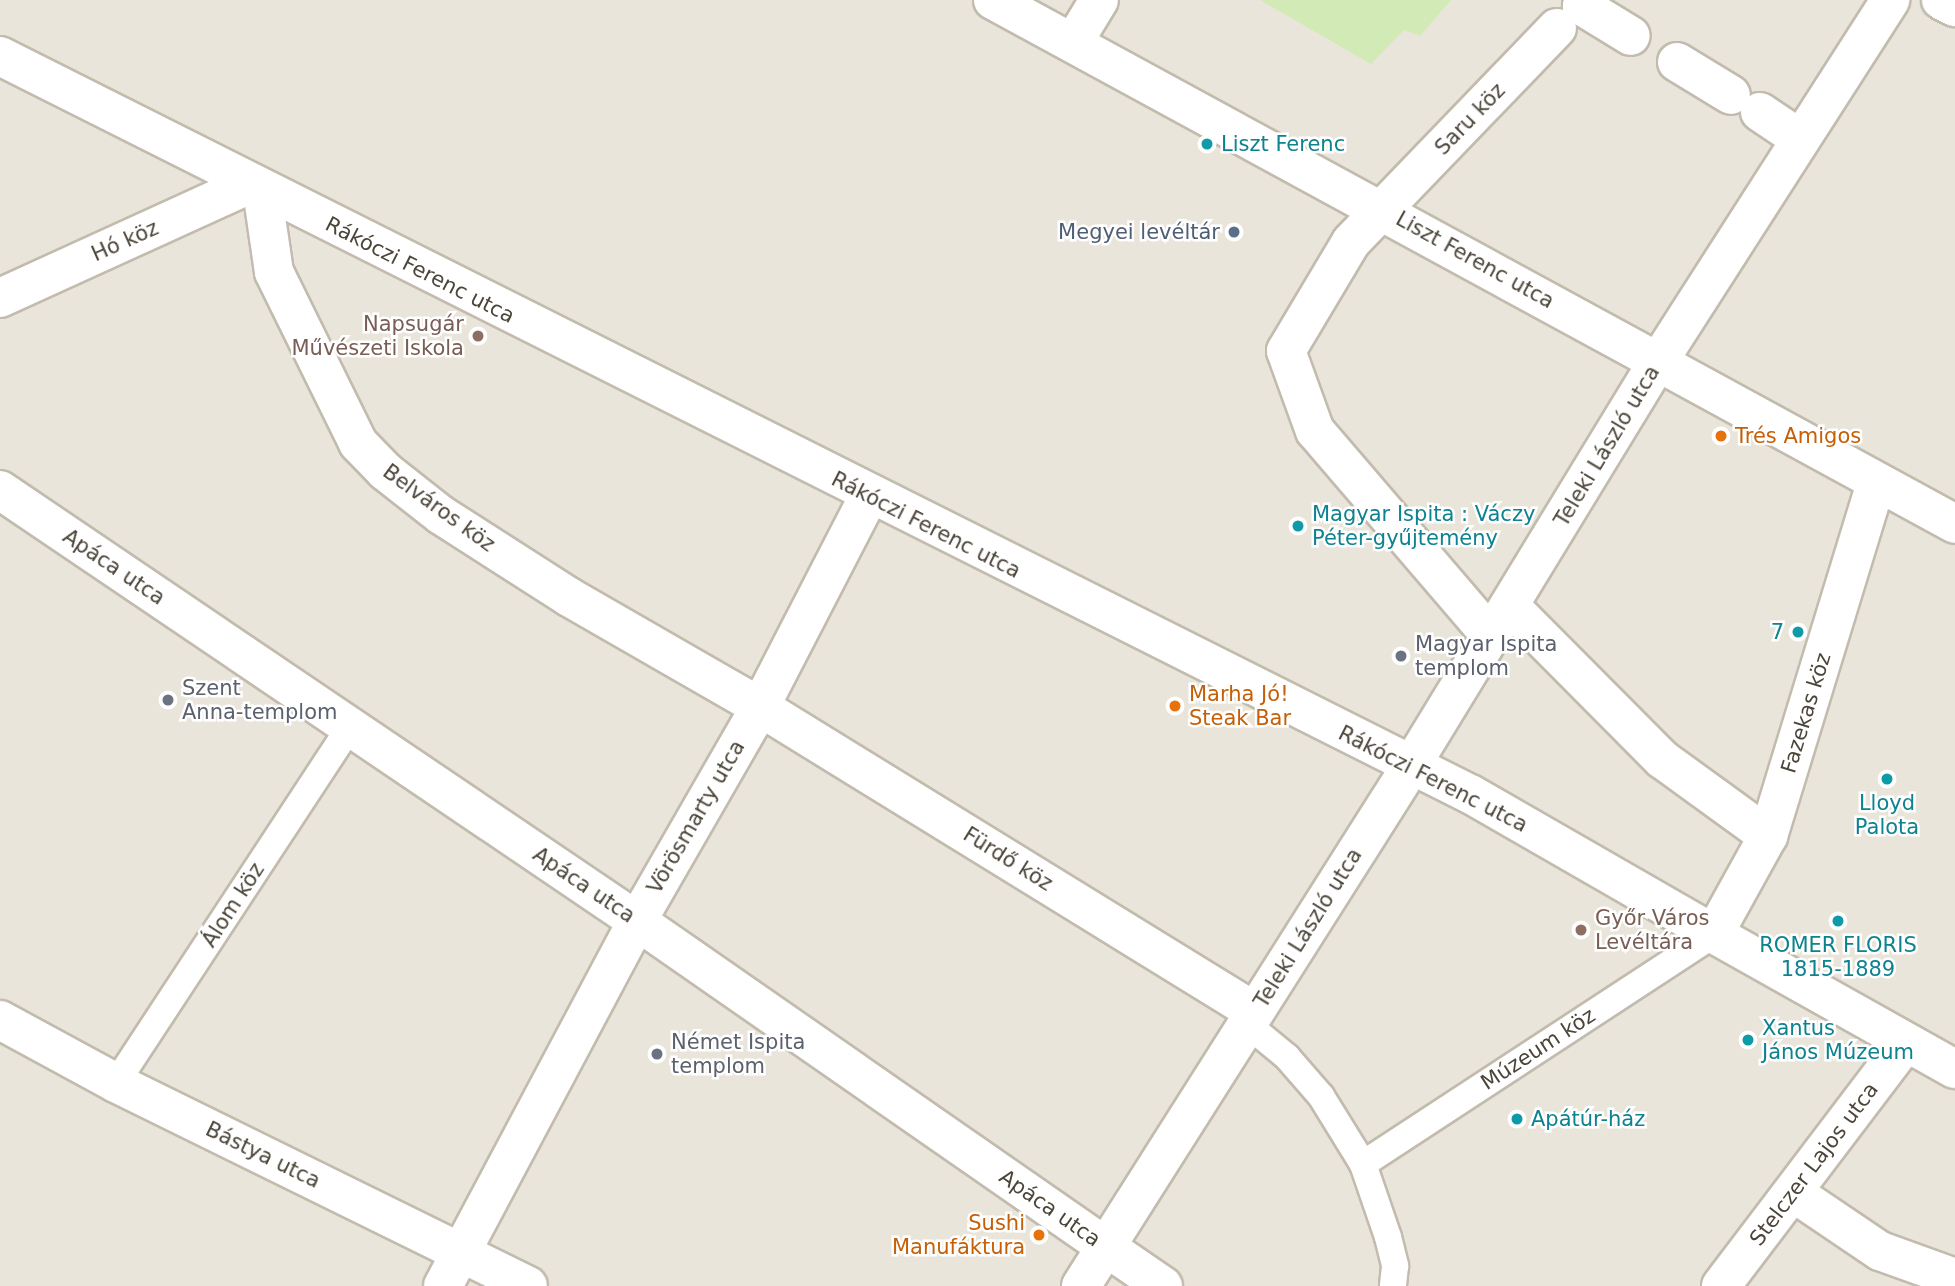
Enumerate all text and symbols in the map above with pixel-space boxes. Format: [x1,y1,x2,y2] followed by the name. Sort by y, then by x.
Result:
[1430,78,1510,160] street label: Saru köz
[1221,131,1345,157] place label: Liszt Ferenc
[1199,136,1215,152] marker: Liszt Ferenc
[1392,206,1558,314] street label: Liszt Ferenc utca
[321,211,519,329] street label: Rákóczi Ferenc utca
[88,215,162,267] street label: Hó köz
[1058,219,1220,245] place label: Megyei levéltár
[1226,224,1242,240] marker: Megyei levéltár
[291,311,464,361] place label: Napsugár Művészeti Iskola
[470,328,486,344] marker: Napsugár Művészeti Iskola
[1549,361,1665,531] street label: Teleki László utca
[1735,423,1861,449] place label: Trés Amigos
[1713,428,1729,444] marker: Trés Amigos
[378,459,500,557] street label: Belváros köz
[827,466,1025,584] street label: Rákóczi Ferenc utca
[1312,501,1535,551] place label: Magyar Ispita : Váczy Péter-gyűjtemény
[1290,518,1306,534] marker: Magyar Ispita : Váczy Péter-gyűjtemény
[58,524,170,610] street label: Apáca utca
[1771,619,1784,645] place label: 7
[1790,624,1806,640] marker: 7
[1415,631,1557,681] place label: Magyar Ispita templom
[1393,648,1409,664] marker: Magyar Ispita templom
[1776,650,1836,776] street label: Fazekas köz
[182,675,338,725] place label: Szent Anna-templom
[1189,681,1291,731] place label: Marha Jó! Steak Bar
[160,692,176,708] marker: Szent Anna-templom
[1167,698,1183,714] marker: Marha Jó! Steak Bar
[1334,720,1532,838] street label: Rákóczi Ferenc utca
[642,736,750,898] street label: Vörösmarty utca
[1879,771,1895,787] marker: Lloyd Palota
[1855,790,1919,840] place label: Lloyd Palota
[959,822,1057,896] street label: Fürdő köz
[528,842,640,928] street label: Apáca utca
[1249,844,1367,1012] street label: Teleki László utca
[196,858,270,952] street label: Álom köz
[1595,905,1709,955] place label: Győr Város Levéltára
[1830,913,1846,929] marker: ROMER FLORIS 1815-1889
[1573,922,1589,938] marker: Győr Város Levéltára
[1759,932,1917,982] place label: ROMER FLORIS 1815-1889
[1476,1003,1600,1095] street label: Múzeum köz
[1762,1015,1914,1065] place label: Xantus János Múzeum
[671,1029,805,1079] place label: Német Ispita templom
[1740,1032,1756,1048] marker: Xantus János Múzeum
[649,1046,665,1062] marker: Német Ispita templom
[1744,1077,1884,1251] street label: Stelczer Lajos utca
[1531,1106,1645,1132] place label: Apátúr-ház
[1509,1111,1525,1127] marker: Apátúr-ház
[202,1116,324,1194] street label: Bástya utca
[995,1164,1105,1252] street label: Apáca utca
[892,1210,1025,1260] place label: Sushi Manufáktura
[1031,1227,1047,1243] marker: Sushi Manufáktura

